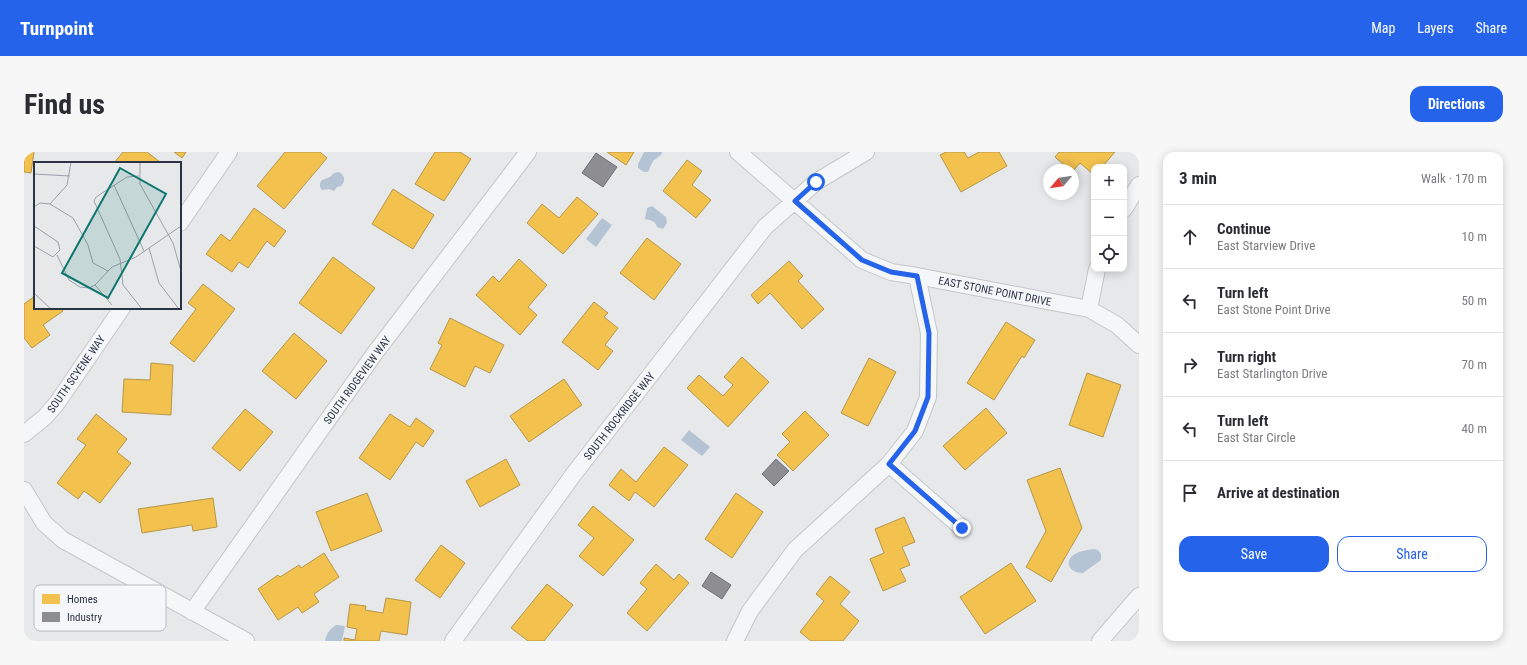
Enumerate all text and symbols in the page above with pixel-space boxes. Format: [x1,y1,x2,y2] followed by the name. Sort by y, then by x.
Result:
[20,17,94,40] text: Turnpoint
[1371,20,1395,36] text: Map
[1417,20,1454,36] text: Layers
[1476,20,1507,36] text: Share
[1410,86,1503,122] button: Directions
[24,88,105,121] text: Find us
[34,162,181,309] inset map
[1043,164,1079,200] north arrow
[1091,164,1127,272] map controls
[1091,164,1127,200] button: +
[1179,168,1217,188] text: 3 min
[1421,171,1487,186] text: Walk · 170 m
[807,173,825,191] route start
[1091,200,1127,236] button: −
[1217,220,1271,238] text: Continue
[1179,226,1201,248] icon: ahead
[1461,229,1487,244] text: 10 m
[1091,236,1127,272] button: locate
[1217,238,1315,253] text: East Starview Drive
[937,274,1053,309] street label: EAST STONE POINT DRIVE
[1217,284,1268,302] text: Turn left
[1179,290,1201,312] icon: left
[1461,293,1487,308] text: 50 m
[1217,302,1331,317] text: East Stone Point Drive
[45,333,108,415] street label: SOUTH SCYENE WAY
[321,334,394,427] street label: SOUTH RIDGEVIEW WAY
[1217,348,1276,366] text: Turn right
[1179,354,1201,376] icon: right
[1461,357,1487,372] text: 70 m
[1217,366,1327,381] text: East Starlington Drive
[581,370,658,463] street label: SOUTH ROCKRIDGE WAY
[1217,412,1268,430] text: Turn left
[1179,418,1201,440] icon: left
[1461,421,1487,436] text: 40 m
[1217,430,1295,445] text: East Star Circle
[1179,482,1201,504] icon: arrive
[1217,484,1340,502] text: Arrive at destination
[953,519,971,537] route end
[1179,536,1329,572] button: Save
[1337,536,1487,572] button: Share
[34,585,166,631] legend
[67,593,98,606] text: Homes
[67,611,103,624] text: Industry

